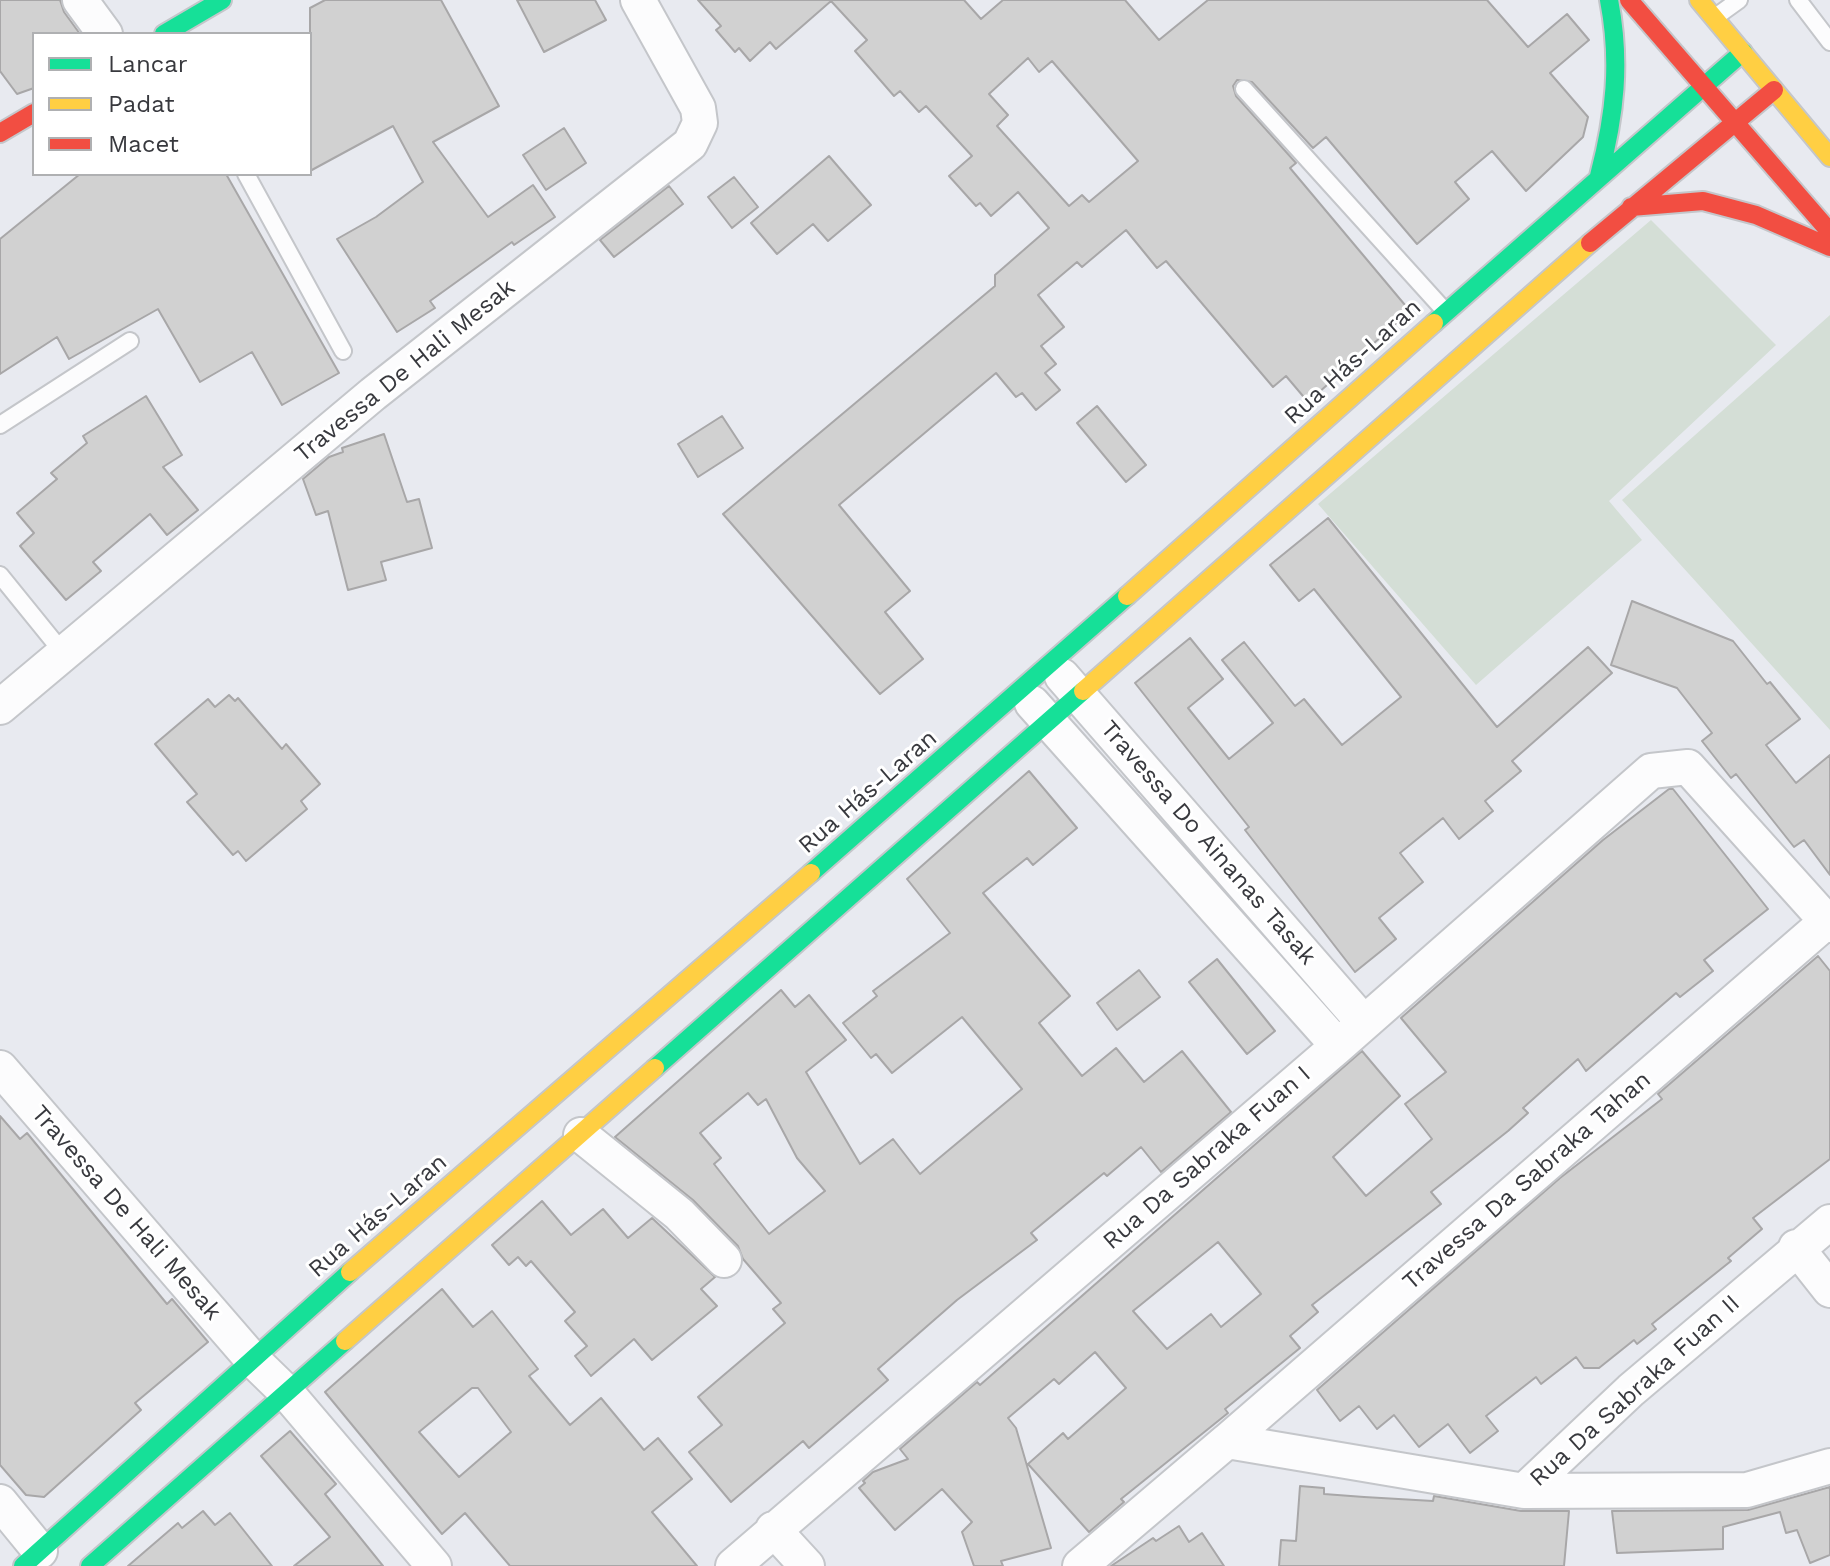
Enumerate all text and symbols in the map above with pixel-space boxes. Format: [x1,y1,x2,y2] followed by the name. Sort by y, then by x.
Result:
[32,32,312,176] legend
[108,50,188,78] text: Lancar
[108,90,174,118] text: Padat
[108,130,179,158] text: Macet
[289,273,521,469] street label: Travessa De Hali Mesak
[1279,293,1427,431] street label: Rua Hás-Laran
[1094,715,1322,971] street label: Travessa Do Ainanas Tasak
[793,724,943,860] street label: Rua Hás-Laran
[1097,1060,1317,1256] street label: Rua Da Sabraka Fuan I
[1397,1066,1657,1296] street label: Travessa Da Sabraka Tahan
[25,1100,227,1326] street label: Travessa De Hali Mesak
[303,1148,453,1284] street label: Rua Hás-Laran
[1524,1289,1746,1493] street label: Rua Da Sabraka Fuan II

